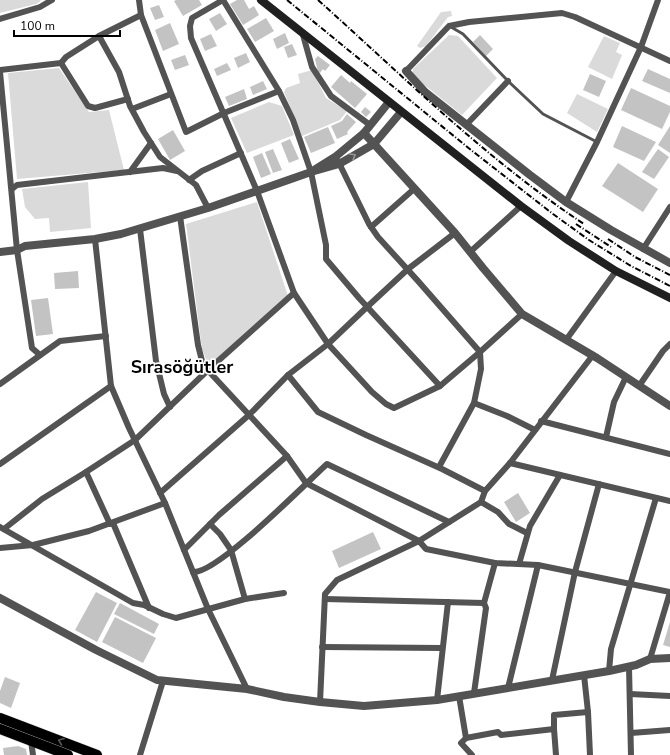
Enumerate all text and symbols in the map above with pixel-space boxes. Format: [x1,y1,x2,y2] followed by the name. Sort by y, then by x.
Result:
[14,12,120,38] scale bar
[20,18,55,34] text: 100 m
[349,154,356,161] one-way arrow
[131,355,233,379] district label: Sırasöğütler
[57,737,64,745] one-way arrow

